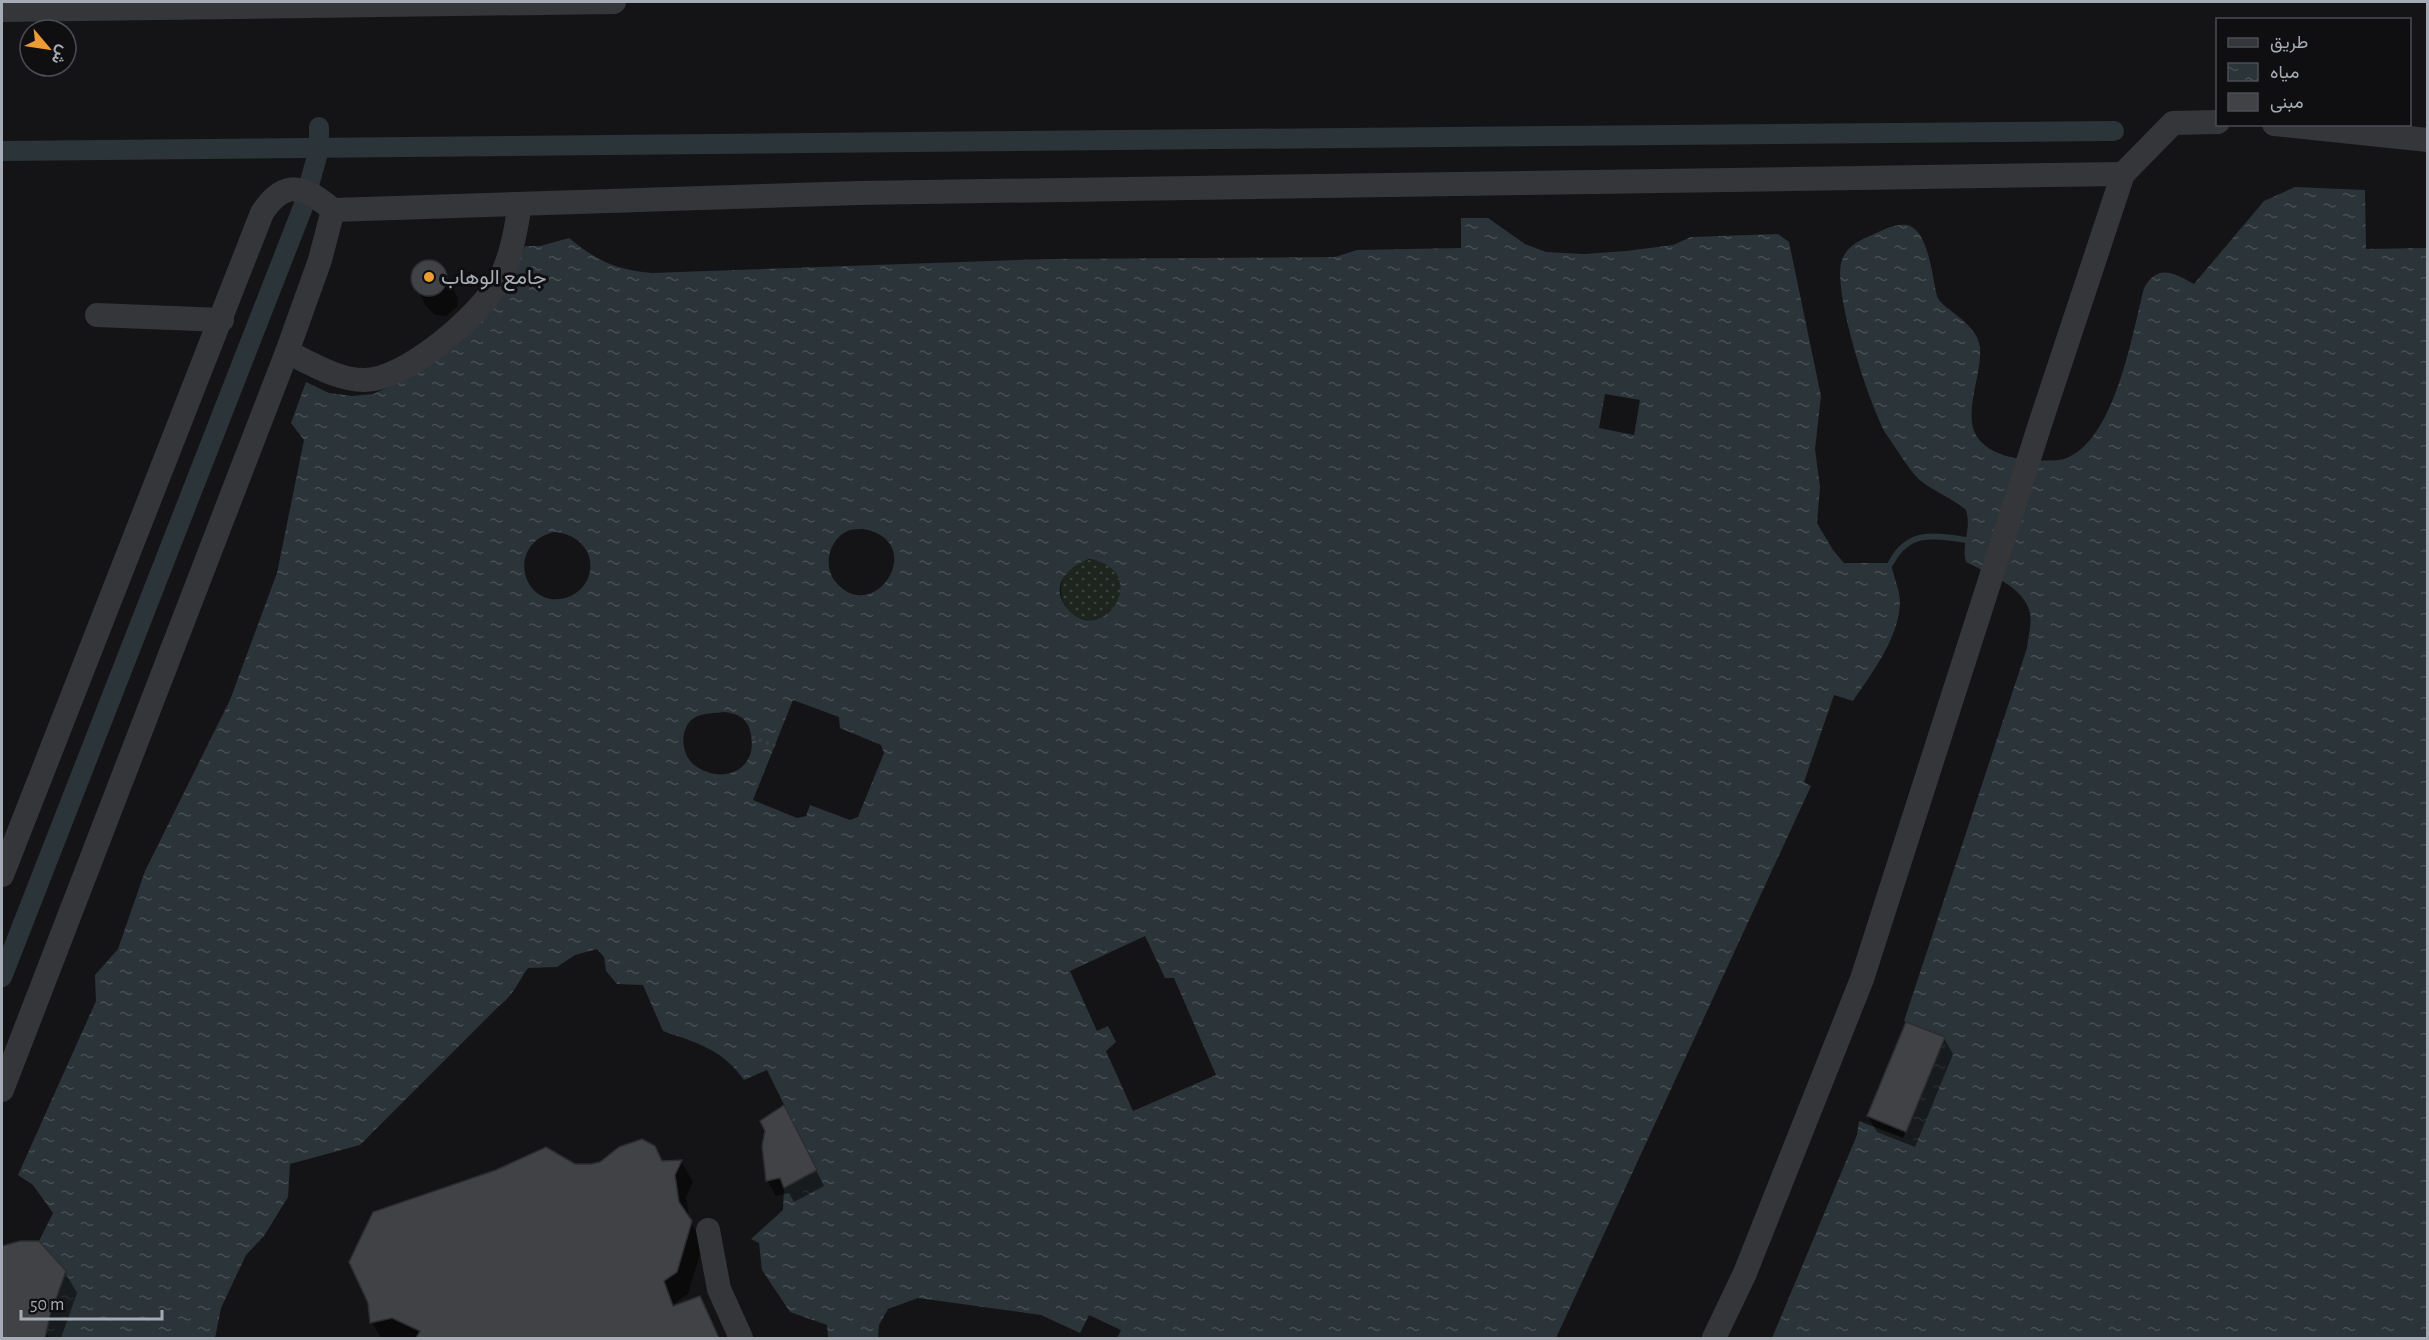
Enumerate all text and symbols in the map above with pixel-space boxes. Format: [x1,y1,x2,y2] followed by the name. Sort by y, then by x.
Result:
[18,18,78,78] north arrow
[2216,18,2411,126] legend
[2270,34,2308,53] text: طريق
[48,42,72,67] text: ش
[2270,64,2299,82] text: مياه
[2270,94,2304,113] text: مبنى
[441,267,547,291] place label: جامع الوهاب
[422,270,436,284] marker: جامع الوهاب
[21,1283,162,1321] scale bar
[30,1296,64,1314] text: 50 m

